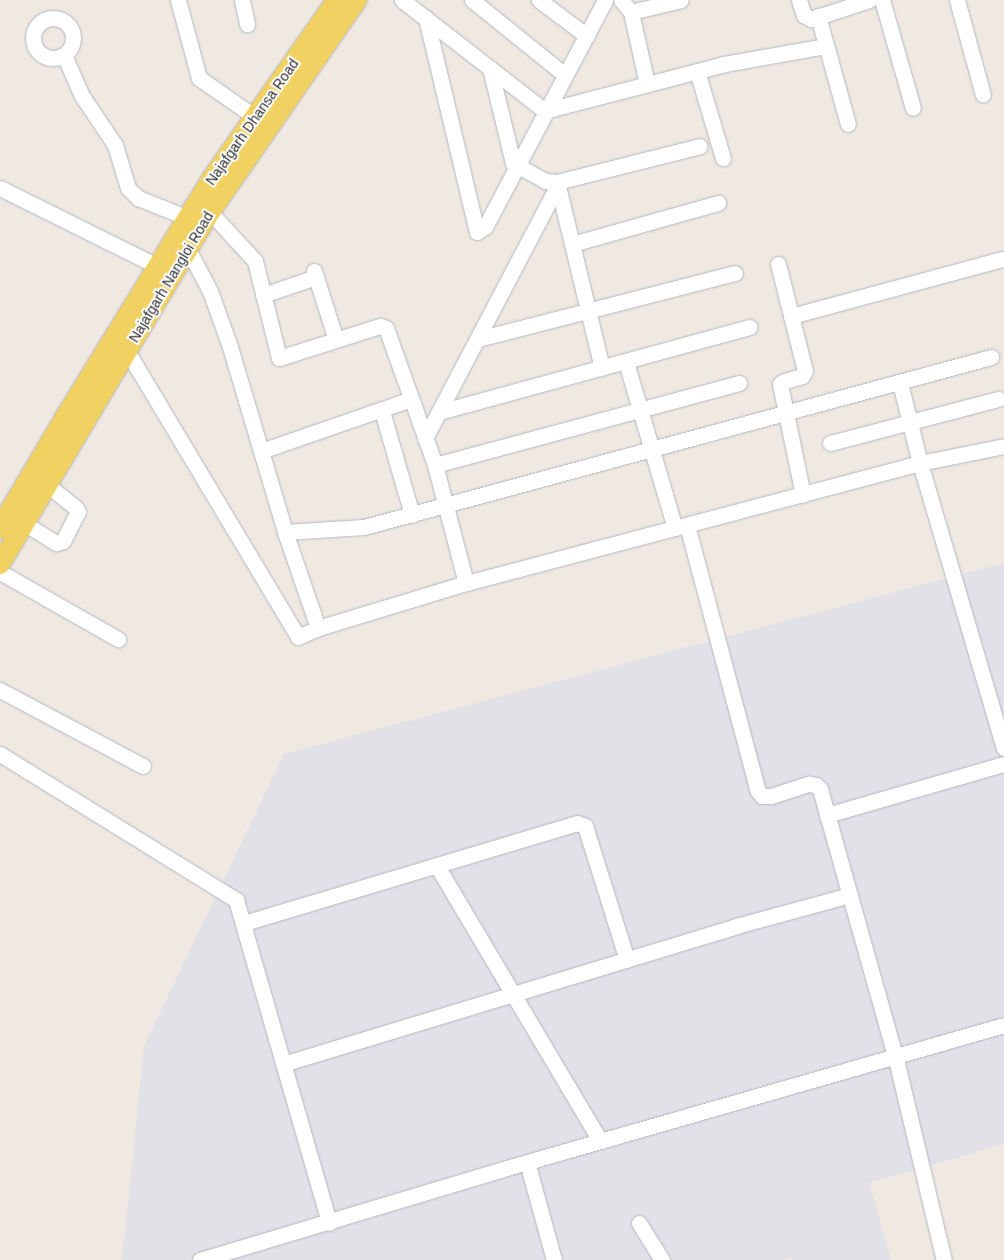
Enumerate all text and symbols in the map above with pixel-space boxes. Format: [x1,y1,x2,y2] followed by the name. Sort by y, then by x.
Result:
[202,56,302,188] street label: Najafgarh Dhansa Road
[125,209,217,345] street label: Najafgarh Nangloi Road

